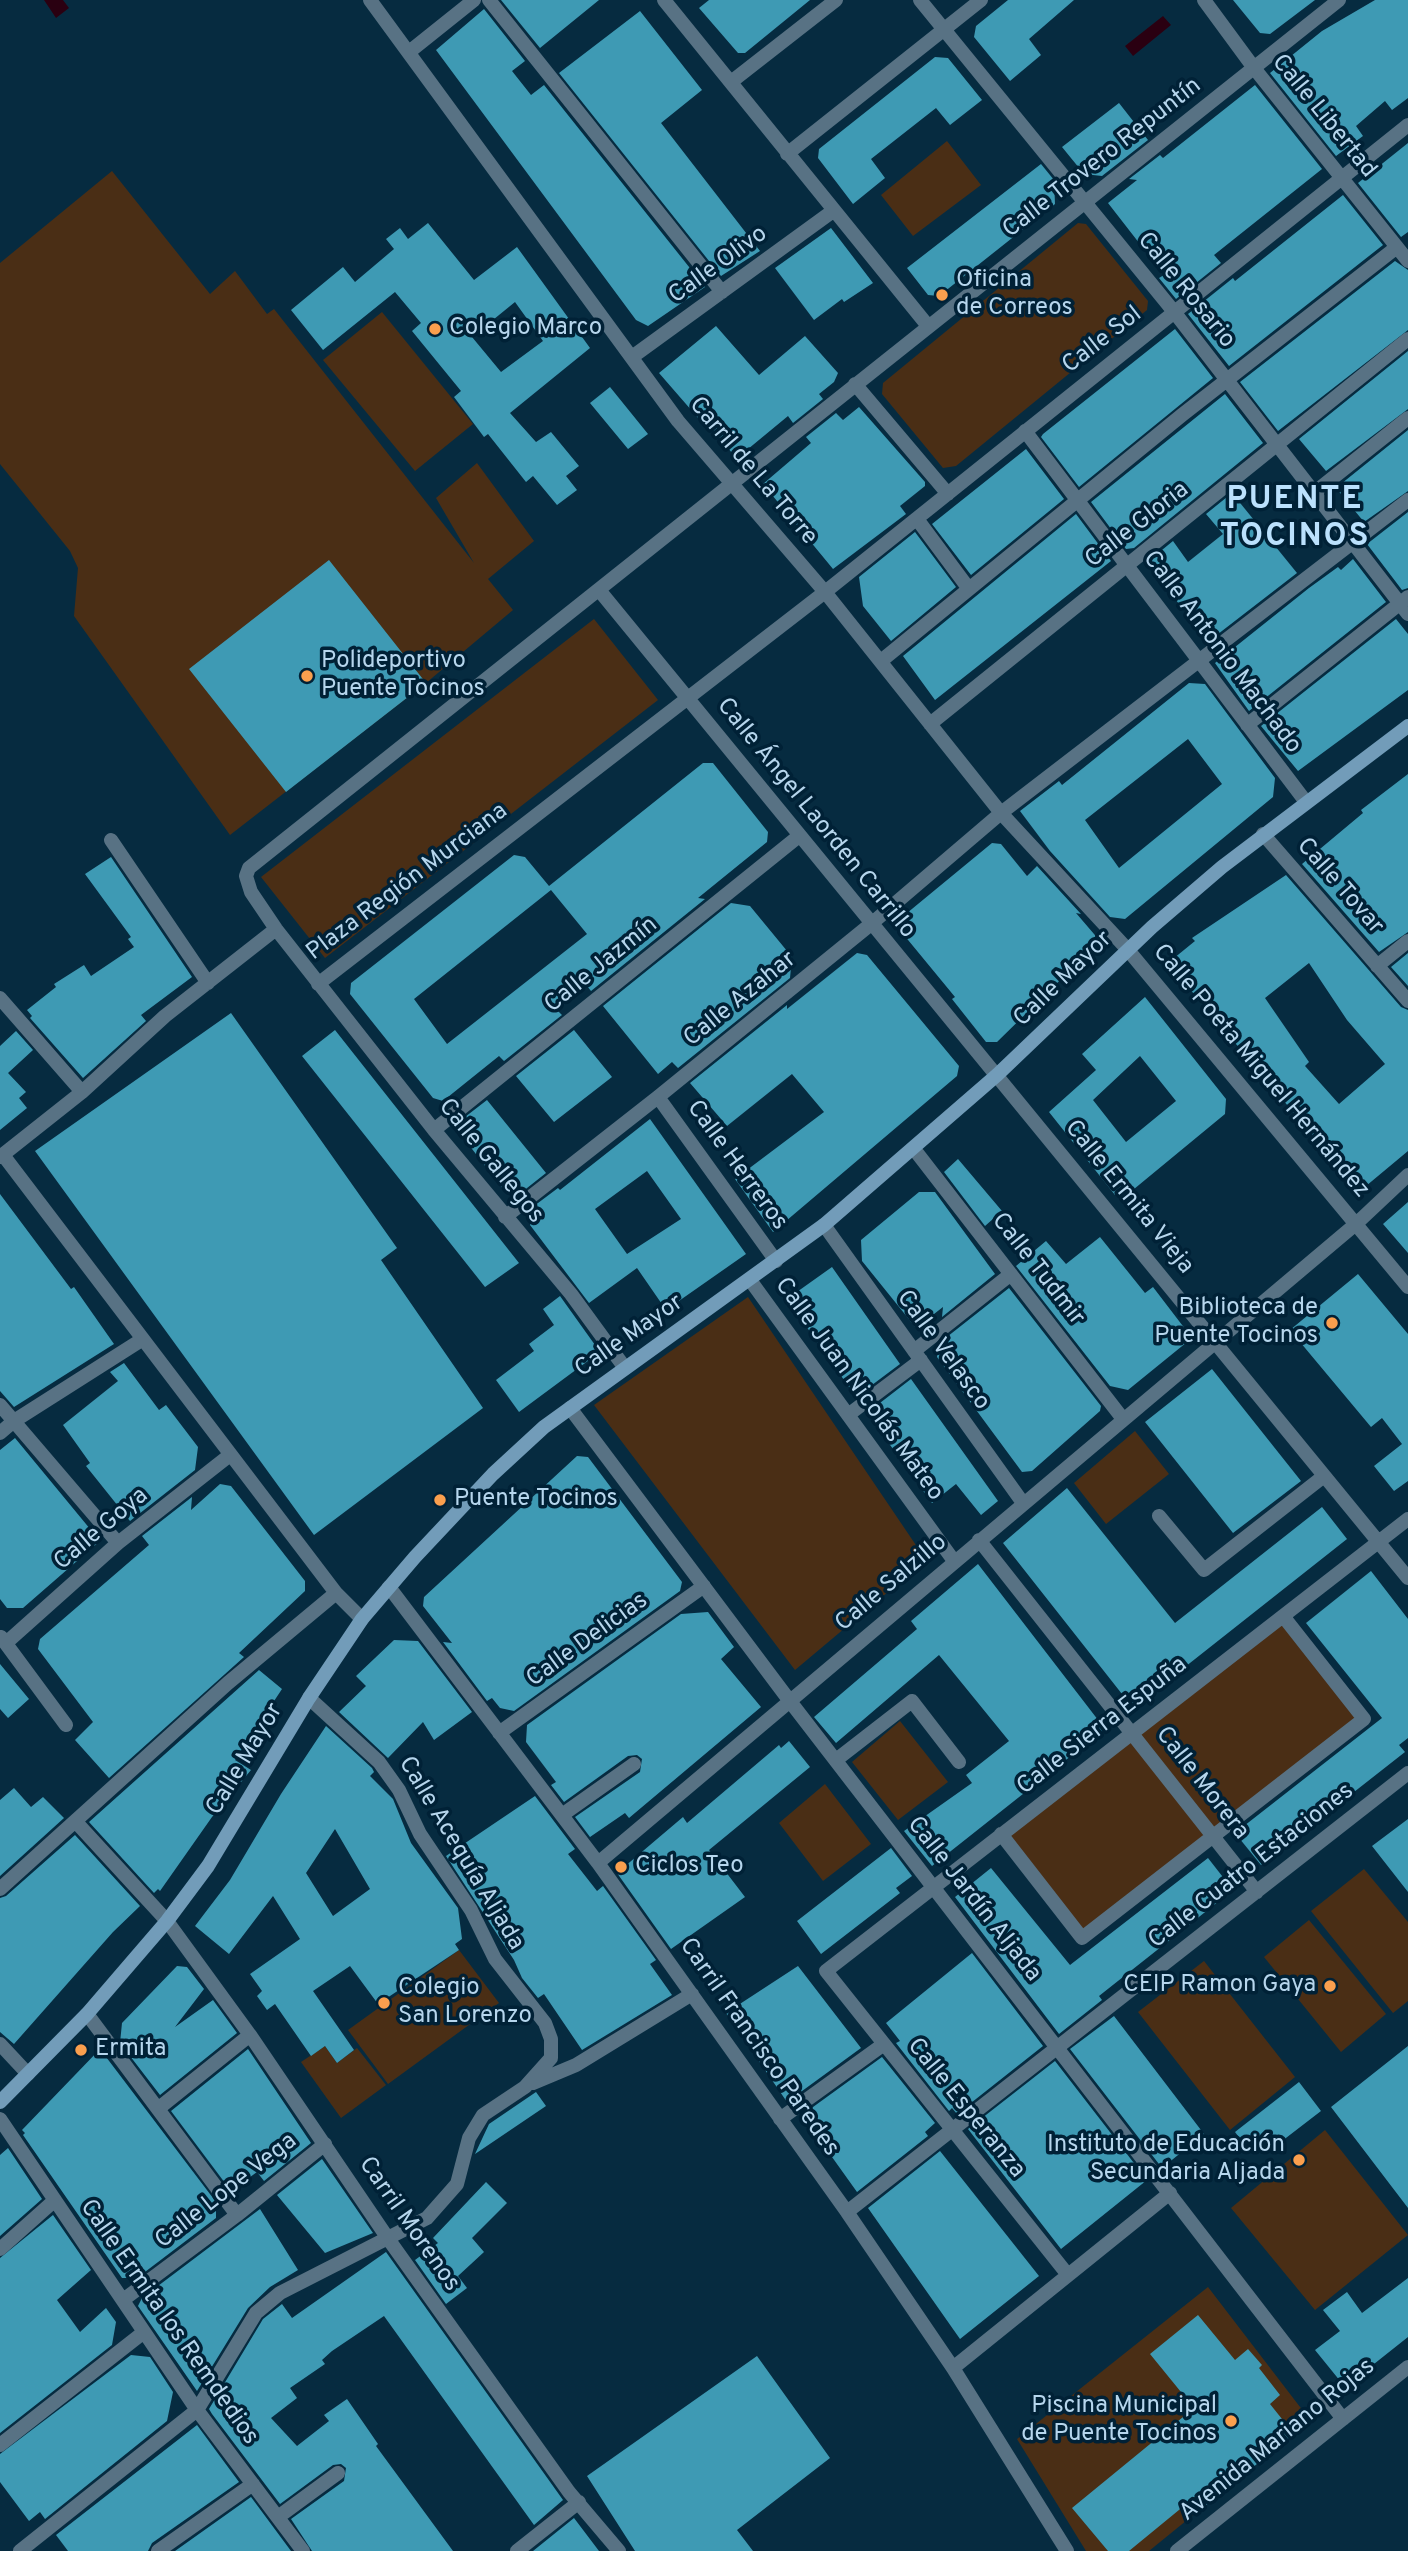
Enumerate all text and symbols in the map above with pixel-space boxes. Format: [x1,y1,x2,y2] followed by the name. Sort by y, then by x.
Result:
[1264,49,1382,185] street label: Calle Libertad
[998,73,1208,245] street label: Calle Trovero Repuntín
[664,221,774,311] street label: Calle Olivo
[1130,227,1240,355] street label: Calle Rosario
[956,267,1073,323] place label: Oficina de Correos
[934,287,950,303] marker: Oficina de Correos
[1058,301,1148,381] street label: Calle Sol
[449,315,602,343] place label: Colegio Marco
[427,321,443,337] marker: Colegio Marco
[682,392,822,552] street label: Carril de La Torre
[1081,477,1195,575] street label: Calle Gloria
[1221,483,1369,558] district label: PUENTE TOCINOS
[1135,546,1307,760] street label: Calle Antonio Machado
[321,648,485,704] place label: Polideportivo Puente Tocinos
[299,668,315,684] marker: Polideportivo Puente Tocinos
[709,693,921,945] street label: Calle Ángel Laorden Carrillo
[302,798,514,968] street label: Plaza Región Murciana
[1289,833,1389,941] street label: Calle Tovar
[540,912,664,1020] street label: Calle Jazmín
[1009,926,1119,1034] street label: Calle Mayor
[1145,939,1375,1205] street label: Calle Poeta Miguel Hernández
[679,946,803,1054] street label: Calle Azahar
[431,1094,549,1230] street label: Calle Gallegos
[679,1095,793,1237] street label: Calle Herreros
[1057,1115,1199,1281] street label: Calle Ermita Vieja
[984,1208,1090,1332] street label: Calle Tudmir
[767,1273,949,1507] street label: Calle Juan Nicolás Mateo
[889,1285,995,1417] street label: Calle Velasco
[570,1289,690,1385] street label: Calle Mayor
[1154,1295,1318,1351] place label: Biblioteca de Puente Tocinos
[1324,1315,1340,1331] marker: Biblioteca de Puente Tocinos
[49,1482,155,1578] street label: Calle Goya
[454,1486,618,1514] place label: Puente Tocinos
[432,1492,448,1508] marker: Puente Tocinos
[830,1529,954,1639] street label: Calle Salzillo
[522,1587,654,1695] street label: Calle Delicias
[1012,1652,1194,1802] street label: Calle Sierra Espuña
[201,1699,291,1821] street label: Calle Mayor
[1148,1722,1254,1846] street label: Calle Morera
[391,1752,529,1956] street label: Calle Acequía Aljada
[1144,1778,1360,1956] street label: Calle Cuatro Estaciones
[900,1812,1046,1988] street label: Calle Jardín Aljada
[635,1853,744,1881] place label: Ciclos Teo
[613,1859,629,1875] marker: Ciclos Teo
[672,1933,844,2163] street label: Carril Francisco Paredes
[1123,1972,1316,2000] place label: CEIP Ramon Gaya
[398,1975,532,2031] place label: Colegio San Lorenzo
[1322,1978,1338,1994] marker: CEIP Ramon Gaya
[376,1995,392,2011] marker: Colegio San Lorenzo
[900,2033,1030,2185] street label: Calle Esperanza
[95,2036,166,2064] place label: Ermita
[73,2042,89,2058] marker: Ermita
[151,2128,303,2256] street label: Calle Lope Vega
[1047,2132,1285,2188] place label: Instituto de Educación Secundaria Aljada
[351,2152,465,2298] street label: Carril Morenos
[1291,2152,1307,2168] marker: Instituto de Educación Secundaria Aljada
[72,2195,264,2451] street label: Calle Ermita los Remdedios
[1174,2353,1382,2529] street label: Avenida Mariano Rojas
[1021,2393,1217,2449] place label: Piscina Municipal de Puente Tocinos
[1223,2413,1239,2429] marker: Piscina Municipal de Puente Tocinos

